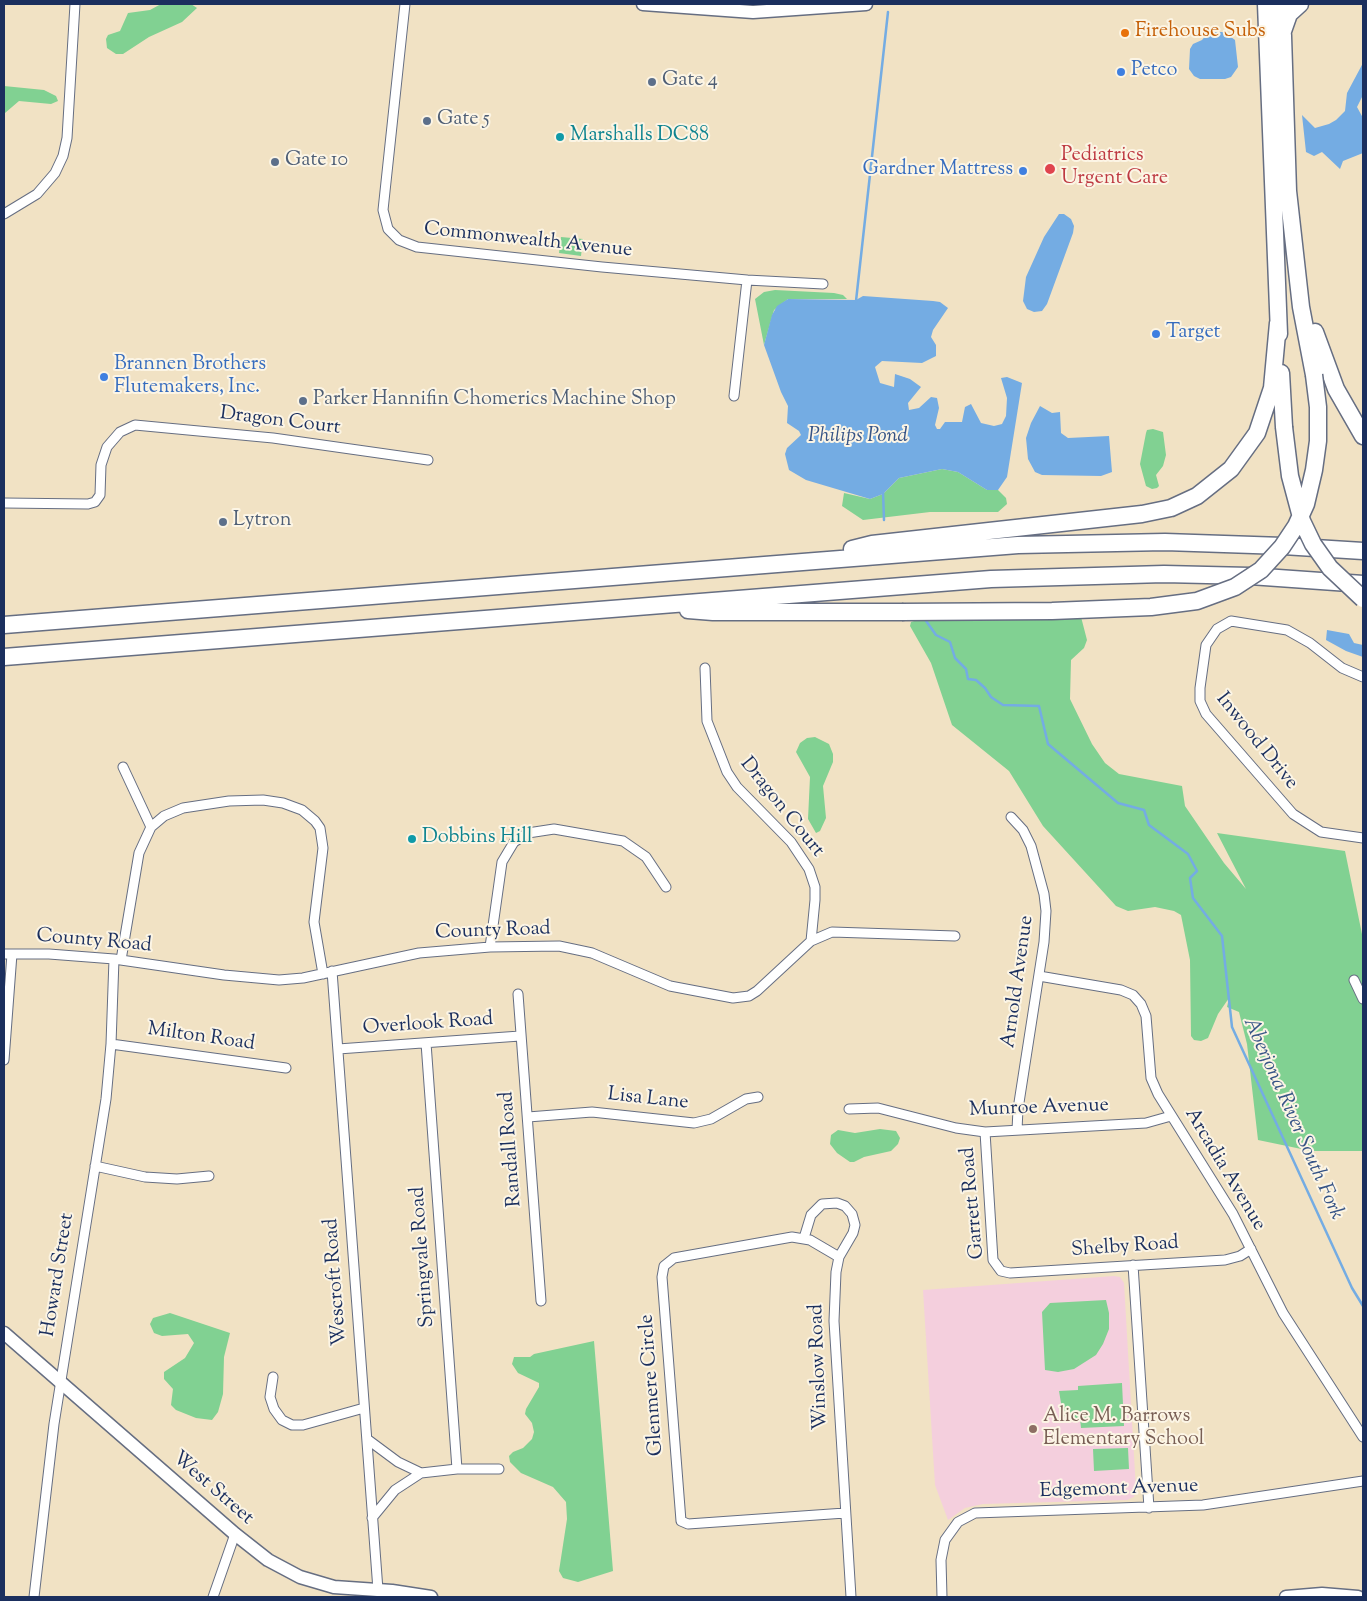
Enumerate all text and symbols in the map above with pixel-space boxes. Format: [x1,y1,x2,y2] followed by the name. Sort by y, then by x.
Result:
[1135,21,1266,45] place label: Firehouse Subs
[1119,27,1131,39] marker: Firehouse Subs
[1131,60,1177,84] place label: Petco
[1115,66,1127,78] marker: Petco
[662,70,718,94] place label: Gate 4
[646,76,658,88] marker: Gate 4
[437,109,490,133] place label: Gate 5
[421,115,433,127] marker: Gate 5
[570,125,709,149] place label: Marshalls DC88
[554,131,566,143] marker: Marshalls DC88
[1061,145,1168,192] place label: Pediatrics Urgent Care
[285,150,348,174] place label: Gate 10
[269,156,281,168] marker: Gate 10
[863,159,1013,183] place label: Gardner Mattress
[1043,162,1057,176] marker: Pediatrics Urgent Care
[1017,165,1029,177] marker: Gardner Mattress
[423,218,633,264] street label: Commonwealth Avenue
[1166,322,1220,346] place label: Target
[1150,328,1162,340] marker: Target
[114,354,266,401] place label: Brannen Brothers Flutemakers, Inc.
[98,371,110,383] marker: Brannen Brothers Flutemakers, Inc.
[313,389,676,413] place label: Parker Hannifin Chomerics Machine Shop
[297,395,309,407] marker: Parker Hannifin Chomerics Machine Shop
[218,403,342,441] street label: Dragon Court
[808,424,908,450] water label: Philips Pond
[233,510,292,534] place label: Lytron
[217,516,229,528] marker: Lytron
[1210,689,1302,795] street label: Inwood Drive
[733,753,829,863] street label: Dragon Court
[422,827,533,851] place label: Dobbins Hill
[406,833,418,845] marker: Dobbins Hill
[998,914,1040,1050] street label: Arnold Avenue
[435,918,551,946] street label: County Road
[35,925,153,959] street label: County Road
[362,1008,494,1042] street label: Overlook Road
[1236,1014,1348,1224] water label: Aberjona River South Fork
[146,1019,256,1057] street label: Milton Road
[606,1084,690,1116] street label: Lisa Lane
[496,1090,528,1208] street label: Randall Road
[969,1095,1109,1123] street label: Munroe Avenue
[1178,1104,1270,1236] street label: Arcadia Avenue
[957,1146,991,1260] street label: Garrett Road
[407,1186,441,1328] street label: Springvale Road
[37,1212,81,1338] street label: Howard Street
[321,1217,353,1347] street label: Wescroft Road
[1070,1232,1180,1264] street label: Shelby Road
[806,1303,834,1431] street label: Winslow Road
[636,1313,670,1457] street label: Glenmere Circle
[1043,1406,1204,1453] place label: Alice M. Barrows Elementary School
[1027,1423,1039,1435] marker: Alice M. Barrows Elementary School
[166,1447,258,1531] street label: West Street
[1039,1475,1199,1505] street label: Edgemont Avenue

